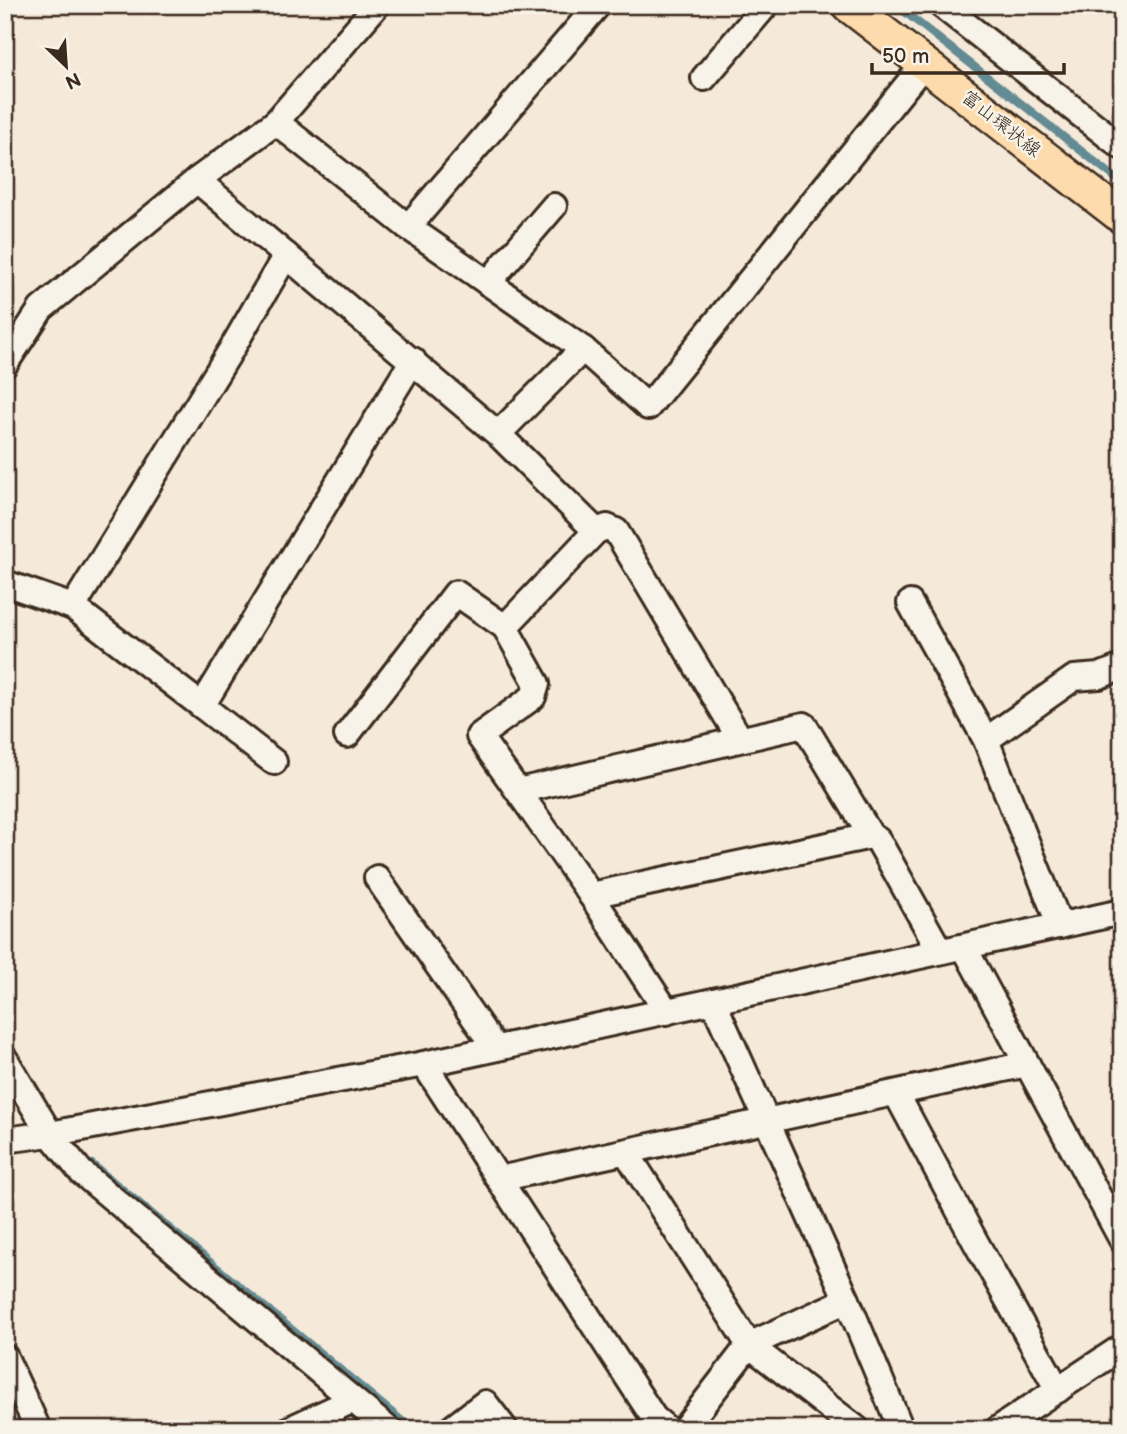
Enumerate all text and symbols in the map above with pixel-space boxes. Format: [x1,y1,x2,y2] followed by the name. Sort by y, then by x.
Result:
[32,32,102,102] north arrow
[872,32,1064,76] scale bar
[882,44,929,69] text: 50 m
[61,67,84,93] text: N
[956,86,1046,162] street label: 富山環状線

